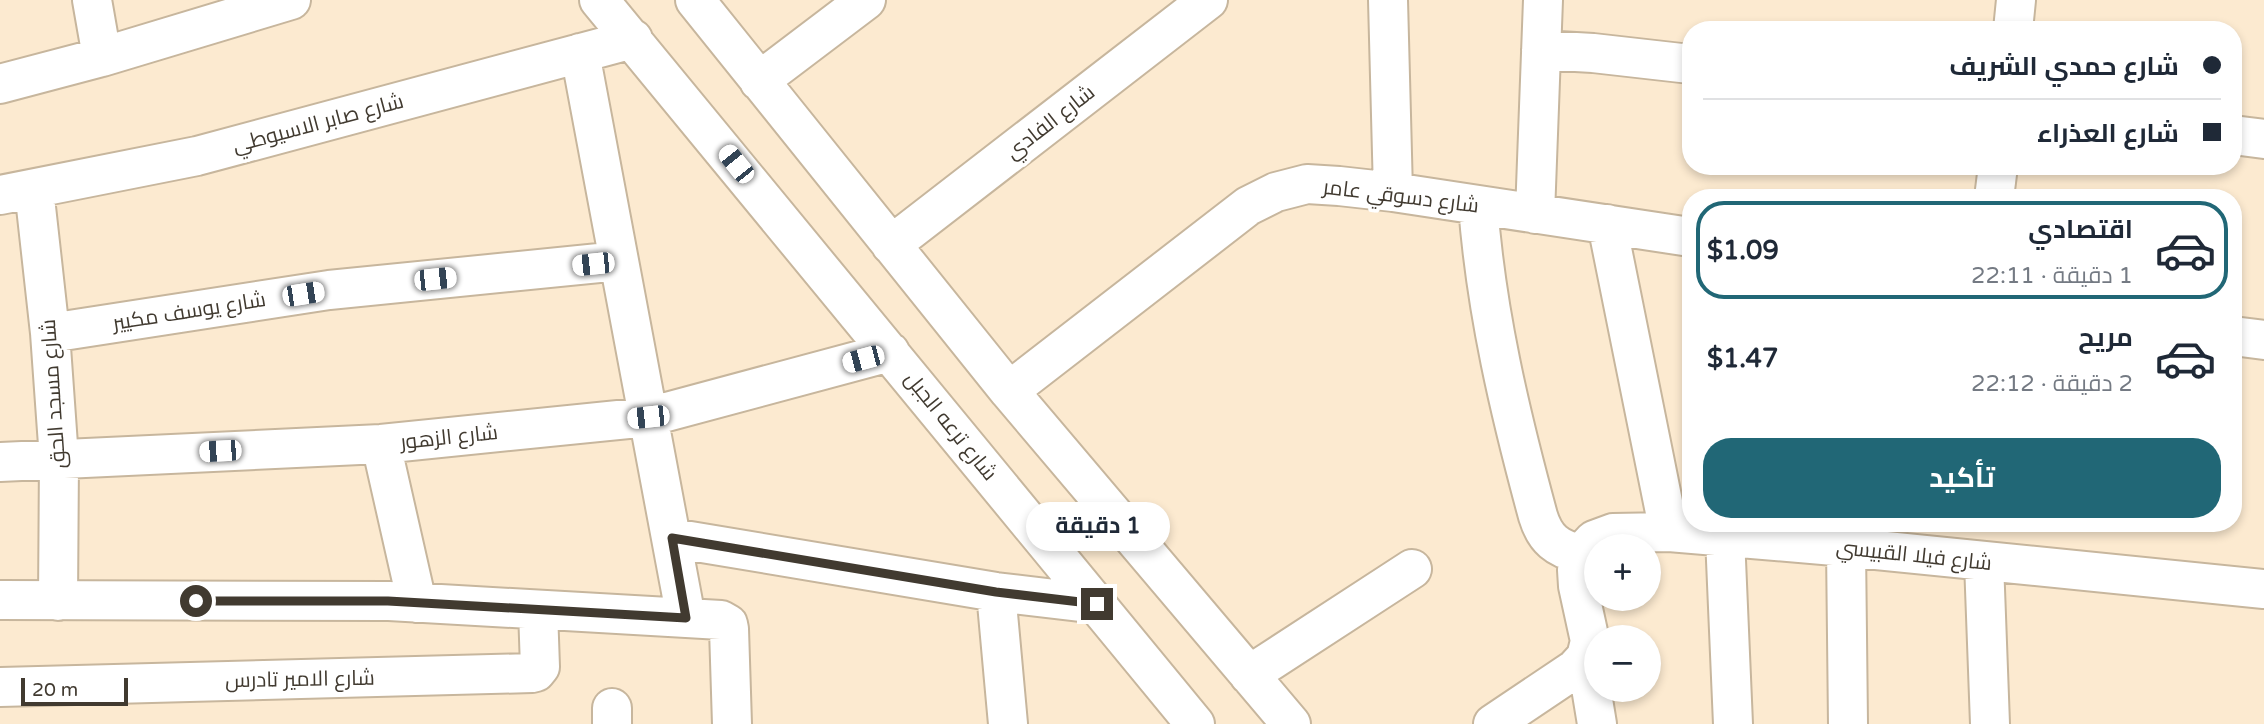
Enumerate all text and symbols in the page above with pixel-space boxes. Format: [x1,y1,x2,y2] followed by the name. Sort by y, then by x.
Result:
[1949,51,2179,82] text: شارع حمدي الشريف
[1001,80,1102,167] street label: شارع الفادي
[230,89,407,161] street label: شارع صابر الاسيوطي
[2037,118,2179,149] text: شارع العذراء
[715,141,758,187] car
[1320,174,1480,221] street label: شارع دسوقي عامر
[2028,214,2133,245] text: اقتصادي
[2154,219,2217,282] icon: car
[1707,235,1779,266] text: $1.09
[572,251,615,277] car
[1971,262,2133,290] text: 1 دقيقة · 22:11
[414,266,457,292] car
[281,280,326,308] car
[110,287,268,337] street label: شارع يوسف مكيير
[36,318,72,470] street label: شارع مسجد الحق
[2078,322,2133,353] text: مريح
[2154,327,2217,390] icon: car
[840,343,887,375] car
[1707,343,1778,374] text: $1.47
[898,367,1002,486] street label: شارع ترعه الجبل
[1971,370,2133,398] text: 2 دقيقة · 22:12
[627,404,670,430] car
[398,420,499,456] street label: شارع الزهور
[1703,438,2221,518] button: تأكيد
[199,439,242,463] car
[1025,503,1169,552] callout: 1 دقيقة
[1055,512,1141,540] text: 1 دقيقة
[1584,534,1661,702] map controls
[1584,534,1661,611] button: +
[1835,535,1993,578] street label: شارع فيلا القبيسي
[180,585,212,617] route start
[1081,588,1113,620] route end
[1584,625,1661,702] button: −
[225,666,375,694] street label: شارع الامير تادرس
[21,675,128,707] scale bar
[32,679,78,701] text: 20 m

